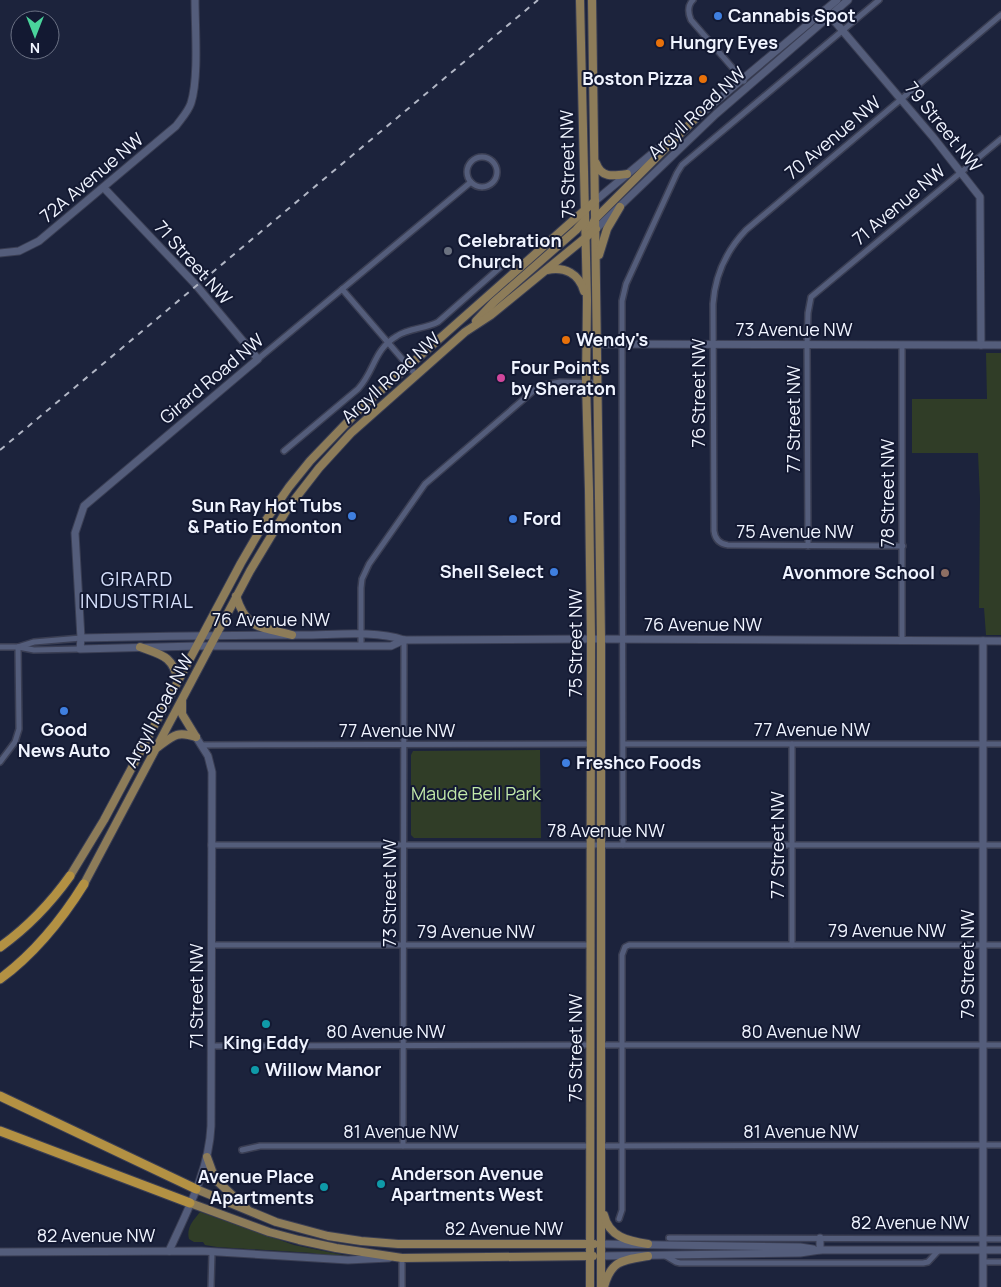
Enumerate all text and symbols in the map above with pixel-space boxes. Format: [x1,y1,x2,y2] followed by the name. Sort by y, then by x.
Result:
[728,3,856,27] place label: Cannabis Spot
[10,10,60,60] north arrow
[712,10,724,22] marker: Cannabis Spot
[670,30,778,54] place label: Hungry Eyes
[654,37,666,49] marker: Hungry Eyes
[30,39,40,58] text: N
[642,61,750,164] street label: Argyll Road NW
[582,66,693,90] place label: Boston Pizza
[697,73,709,85] marker: Boston Pizza
[900,76,988,177] street label: 79 Street NW
[779,90,885,184] street label: 70 Avenue NW
[554,109,580,219] street label: 75 Street NW
[34,127,148,228] street label: 72A Avenue NW
[847,158,950,250] street label: 71 Avenue NW
[150,215,238,310] street label: 71 Street NW
[458,228,562,273] place label: Celebration Church
[442,245,454,257] marker: Celebration Church
[736,317,853,341] street label: 73 Avenue NW
[336,326,445,428] street label: Argyll Road NW
[154,327,269,429] street label: Girard Road NW
[576,327,649,351] place label: Wendy's
[560,334,572,346] marker: Wendy's
[686,338,710,448] street label: 76 Street NW
[511,355,616,400] place label: Four Points by Sheraton
[781,365,805,473] street label: 77 Street NW
[495,372,507,384] marker: Four Points by Sheraton
[875,438,899,547] street label: 78 Street NW
[187,493,342,538] place label: Sun Ray Hot Tubs & Patio Edmonton
[523,506,561,530] place label: Ford
[346,510,358,522] marker: Sun Ray Hot Tubs & Patio Edmonton
[507,513,519,525] marker: Ford
[736,519,854,543] street label: 75 Avenue NW
[440,559,544,583] place label: Shell Select
[782,560,935,584] place label: Avonmore School
[80,566,194,614] district label: GIRARD INDUSTRIAL
[548,566,560,578] marker: Shell Select
[939,567,951,579] marker: Avonmore School
[563,589,587,697] street label: 75 Street NW
[212,607,330,631] street label: 76 Avenue NW
[644,612,762,636] street label: 76 Avenue NW
[118,650,198,771] street label: Argyll Road NW
[58,705,70,717] marker: Good News Auto
[18,717,110,762] place label: Good News Auto
[754,717,870,741] street label: 77 Avenue NW
[339,718,455,742] street label: 77 Avenue NW
[576,750,702,774] place label: Freshco Foods
[560,757,572,769] marker: Freshco Foods
[411,781,542,805] park label: Maude Bell Park
[765,791,789,899] street label: 77 Street NW
[547,818,665,842] street label: 78 Avenue NW
[377,839,401,947] street label: 73 Street NW
[955,909,979,1019] street label: 79 Street NW
[828,918,946,942] street label: 79 Avenue NW
[417,919,535,943] street label: 79 Avenue NW
[184,943,208,1049] street label: 71 Street NW
[563,994,587,1102] street label: 75 Street NW
[260,1018,272,1030] marker: King Eddy
[326,1019,446,1043] street label: 80 Avenue NW
[741,1019,861,1043] street label: 80 Avenue NW
[223,1030,309,1054] place label: King Eddy
[265,1057,381,1081] place label: Willow Manor
[249,1064,261,1076] marker: Willow Manor
[343,1119,459,1143] street label: 81 Avenue NW
[743,1119,859,1143] street label: 81 Avenue NW
[391,1161,544,1206] place label: Anderson Avenue Apartments West
[198,1164,314,1209] place label: Avenue Place Apartments
[375,1178,387,1190] marker: Anderson Avenue Apartments West
[318,1181,330,1193] marker: Avenue Place Apartments
[851,1210,970,1234] street label: 82 Avenue NW
[445,1216,564,1240] street label: 82 Avenue NW
[37,1223,156,1247] street label: 82 Avenue NW

